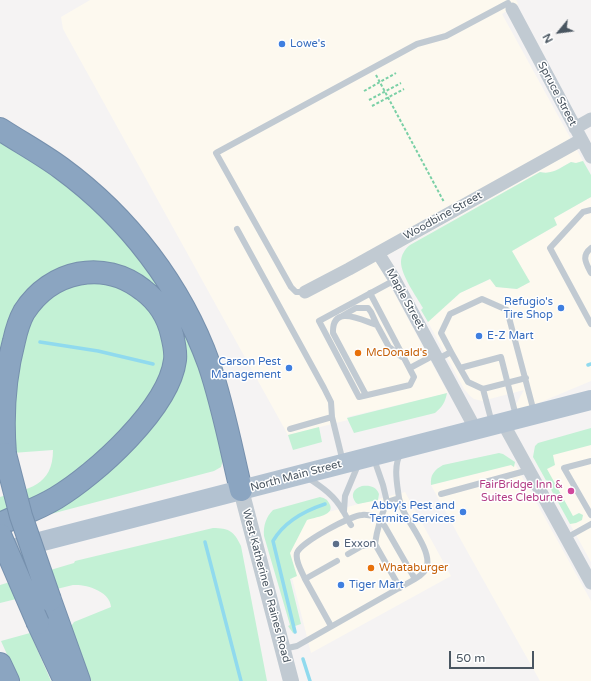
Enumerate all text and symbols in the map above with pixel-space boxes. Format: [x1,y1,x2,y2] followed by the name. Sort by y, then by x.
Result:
[539,12,579,52] north arrow
[540,31,556,45] text: N
[290,37,326,51] place label: Lowe's
[277,39,287,49] marker: Lowe's
[535,60,579,128] street label: Spruce Street
[401,189,485,243] street label: Woodbine Street
[383,266,427,332] street label: Maple Street
[504,295,553,321] place label: Refugio's Tire Shop
[556,303,566,313] marker: Refugio's Tire Shop
[487,329,534,343] place label: E-Z Mart
[474,331,484,341] marker: E-Z Mart
[366,346,427,360] place label: McDonald's
[353,348,363,358] marker: McDonald's
[211,355,281,381] place label: Carson Pest Management
[284,363,294,373] marker: Carson Pest Management
[249,457,343,495] street label: North Main Street
[479,478,563,504] place label: FairBridge Inn & Suites Cleburne
[566,486,576,496] marker: FairBridge Inn & Suites Cleburne
[369,499,455,525] place label: Abby's Pest and Termite Services
[458,507,468,517] marker: Abby's Pest and Termite Services
[239,508,293,664] street label: West Katherine P Raines Road
[344,537,376,551] place label: Exxon
[331,539,341,549] marker: Exxon
[379,561,448,575] place label: Whataburger
[366,563,376,573] marker: Whataburger
[349,578,404,592] place label: Tiger Mart
[336,580,346,590] marker: Tiger Mart
[451,643,536,669] scale bar
[456,651,485,665] text: 50 m

